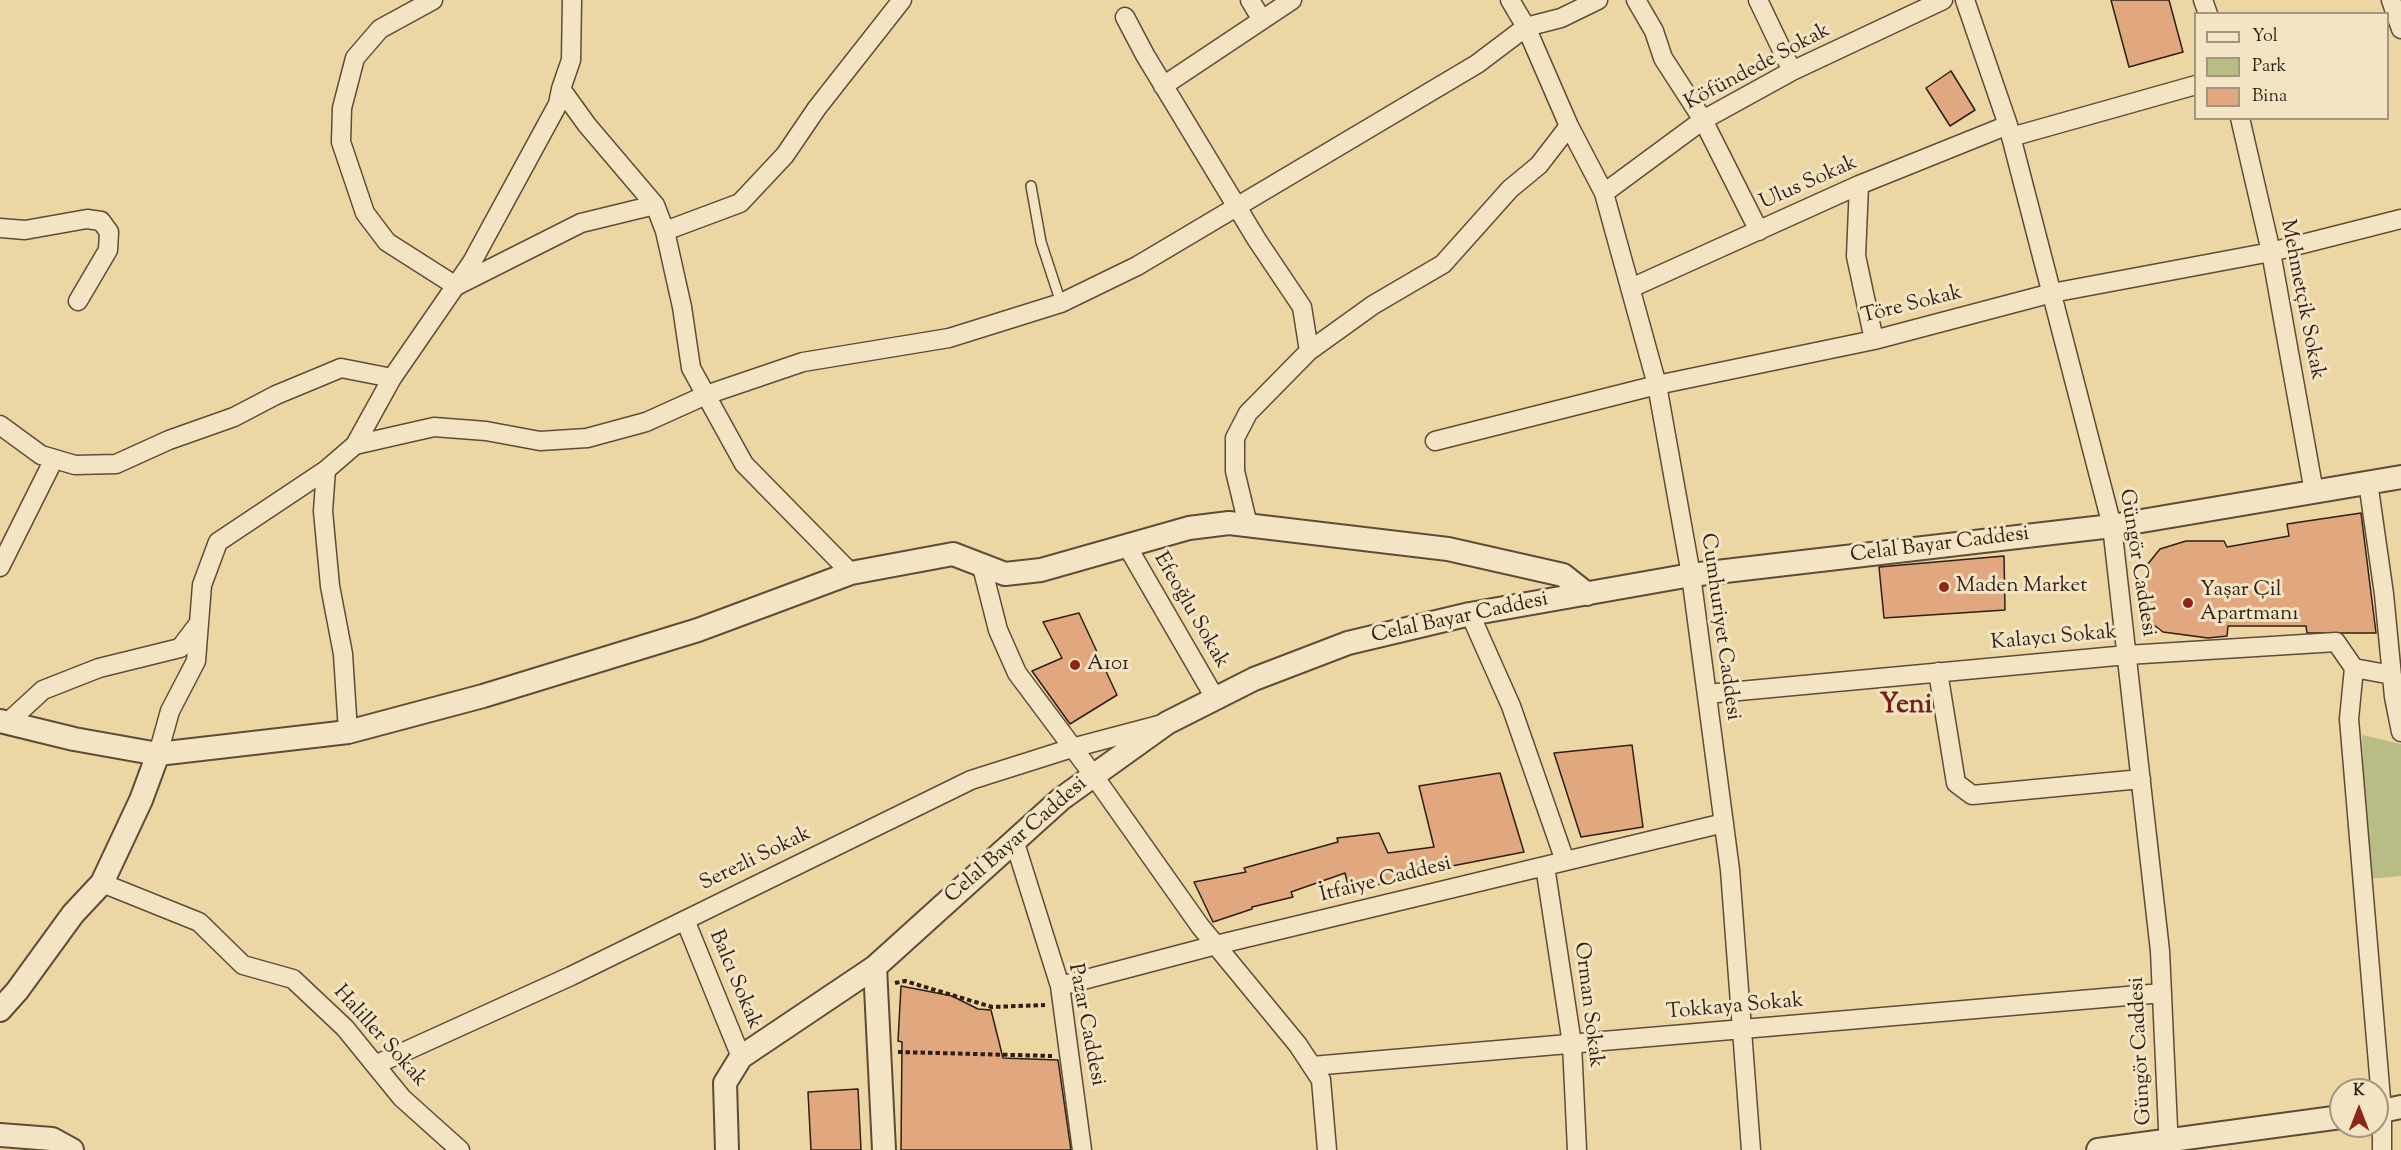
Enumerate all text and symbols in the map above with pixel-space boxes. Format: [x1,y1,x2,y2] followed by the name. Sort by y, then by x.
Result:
[2194,12,2389,120] legend
[1681,19,1835,117] street label: Köfündede Sokak
[2252,24,2278,50] text: Yol
[2252,54,2286,80] text: Park
[2252,84,2287,110] text: Bina
[1756,151,1862,217] street label: Ulus Sokak
[2273,218,2329,382] street label: Mehmetçik Sokak
[1859,281,1965,331] street label: Töre Sokak
[2112,488,2160,638] street label: Güngör Caddesi
[1849,523,2031,569] street label: Celal Bayar Caddesi
[1693,532,1745,722] street label: Cumhuriyet Caddesi
[1147,549,1233,673] street label: Efeoğlu Sokak
[1956,574,2087,600] place label: Maden Market
[2200,578,2298,628] place label: Yaşar Çil Apartmanı
[1937,580,1951,594] marker: Maden Market
[1369,588,1551,650] street label: Celal Bayar Caddesi
[2181,596,2195,610] marker: Yaşar Çil Apartmanı
[1990,621,2118,657] street label: Kalaycı Sokak
[1087,652,1129,678] place label: A101
[1068,658,1082,672] marker: A101
[1880,691,1932,723] district label: Yeni
[941,772,1093,910] street label: Celal Bayar Caddesi
[696,822,816,898] street label: Serezli Sokak
[1318,853,1454,909] street label: İtfaiye Caddesi
[702,927,766,1033] street label: Balcı Sokak
[1567,941,1607,1069] street label: Orman Sokak
[1061,962,1109,1088] street label: Pazar Caddesi
[2126,976,2158,1126] street label: Güngör Caddesi
[327,981,431,1093] street label: Haliller Sokak
[1665,989,1805,1027] street label: Tokkaya Sokak
[2329,1078,2389,1138] north arrow
[2353,1080,2365,1103] text: K

